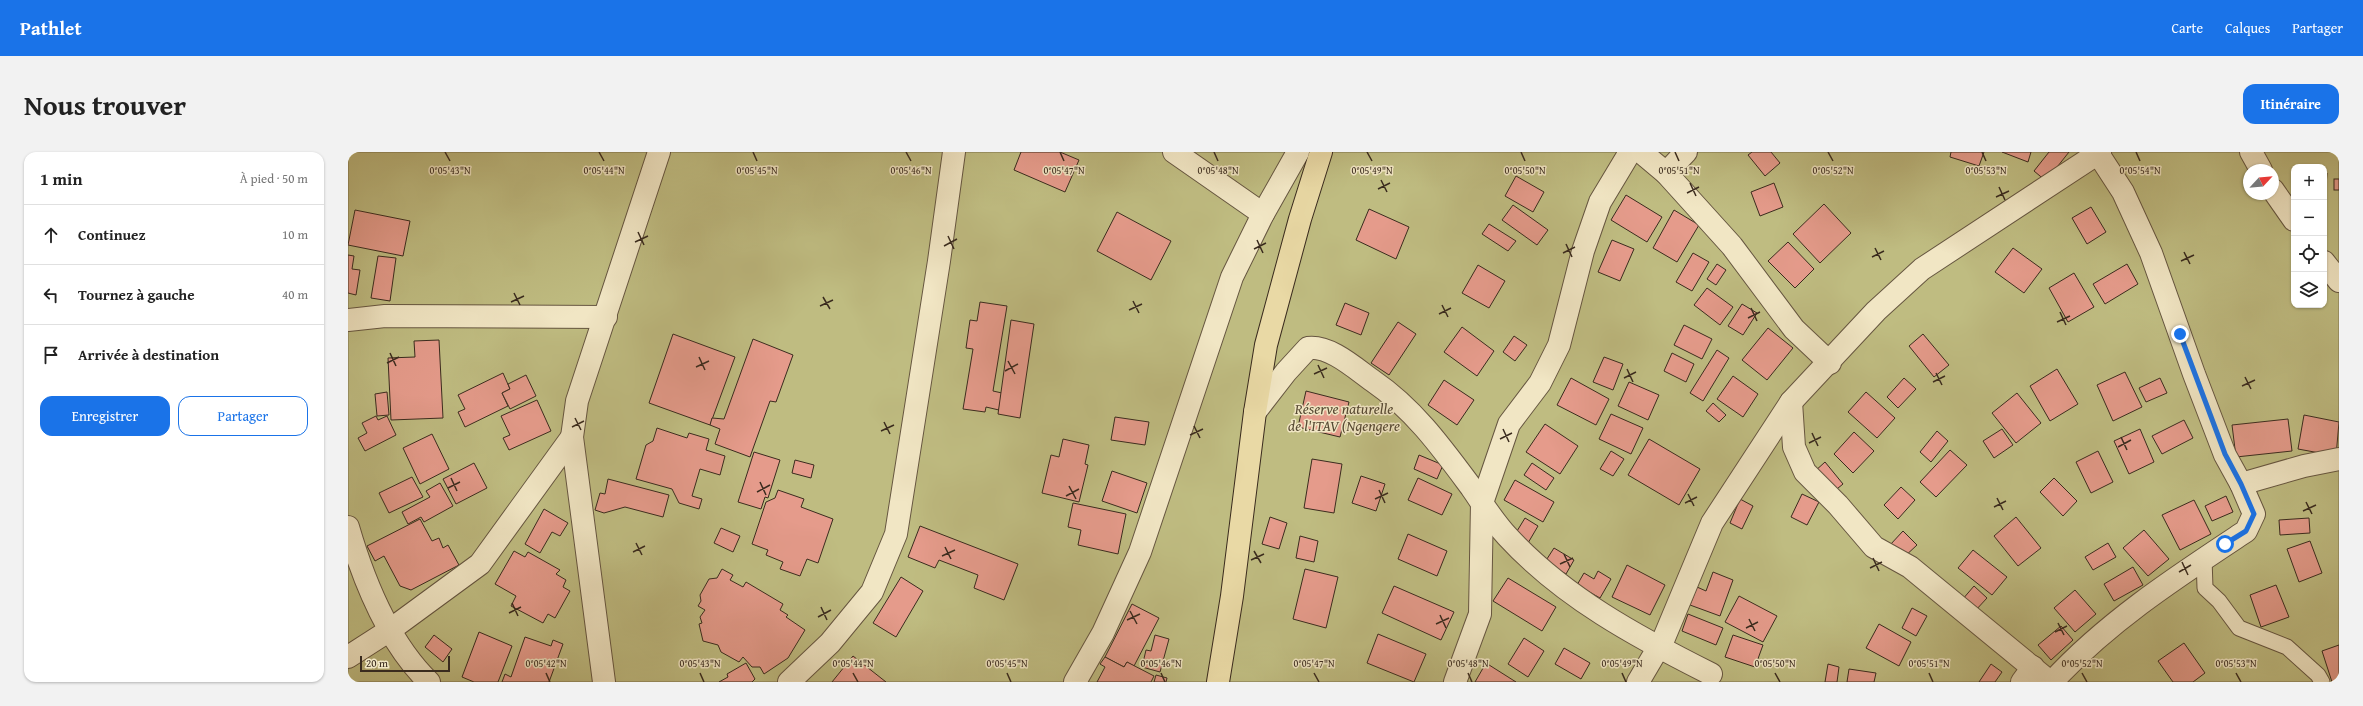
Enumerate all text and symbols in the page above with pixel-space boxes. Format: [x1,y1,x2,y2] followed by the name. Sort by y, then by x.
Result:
[20,14,82,42] text: Pathlet
[2171,18,2203,38] text: Carte
[2225,18,2270,38] text: Calques
[2292,18,2343,38] text: Partager
[24,84,186,125] text: Nous trouver
[2243,84,2339,124] button: Itinéraire
[429,163,471,178] text: 0°05'43"N
[583,163,625,178] text: 0°05'44"N
[736,163,778,178] text: 0°05'45"N
[890,163,932,178] text: 0°05'46"N
[1043,163,1085,178] text: 0°05'47"N
[1197,163,1239,178] text: 0°05'48"N
[1351,163,1393,178] text: 0°05'49"N
[1504,163,1546,178] text: 0°05'50"N
[1658,163,1700,178] text: 0°05'51"N
[1812,163,1854,178] text: 0°05'52"N
[1965,163,2007,178] text: 0°05'53"N
[2119,163,2161,178] text: 0°05'54"N
[2243,164,2279,200] north arrow
[2291,164,2327,308] map controls
[2291,164,2327,200] button: +
[40,166,82,191] text: 1 min
[240,169,308,188] text: À pied · 50 m
[2291,200,2327,236] button: −
[40,224,62,246] icon: ahead
[78,224,146,245] text: Continuez
[282,225,308,244] text: 10 m
[2291,236,2327,272] button: locate
[2291,272,2327,308] button: layers
[40,284,62,306] icon: left
[78,284,195,305] text: Tournez à gauche
[282,285,308,304] text: 40 m
[2171,325,2189,343] route end
[40,344,62,366] icon: arrive
[78,344,219,365] text: Arrivée à destination
[40,396,170,436] button: Enregistrer
[178,396,308,436] button: Partager
[1288,398,1400,436] park label: Réserve naturelle de l'ITAV (Ngengere
[2216,535,2234,553] route start
[360,654,450,673] scale bar
[366,655,388,671] text: 20 m
[525,656,567,671] text: 0°05'42"N
[679,656,721,671] text: 0°05'43"N
[832,656,874,671] text: 0°05'44"N
[986,656,1028,671] text: 0°05'45"N
[1140,656,1182,671] text: 0°05'46"N
[1293,656,1335,671] text: 0°05'47"N
[1447,656,1489,671] text: 0°05'48"N
[1601,656,1643,671] text: 0°05'49"N
[1754,656,1796,671] text: 0°05'50"N
[1908,656,1950,671] text: 0°05'51"N
[2061,656,2103,671] text: 0°05'52"N
[2215,656,2257,671] text: 0°05'53"N

